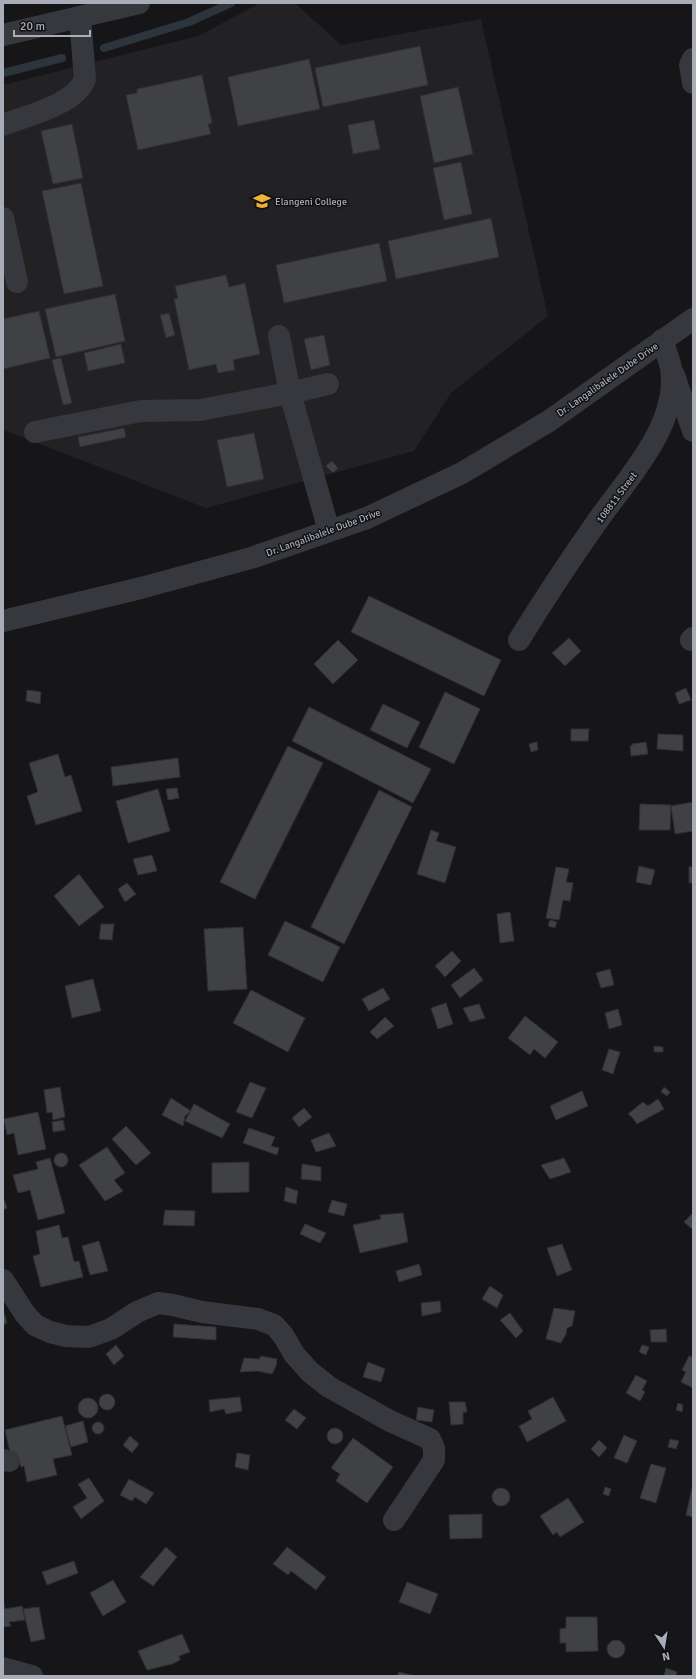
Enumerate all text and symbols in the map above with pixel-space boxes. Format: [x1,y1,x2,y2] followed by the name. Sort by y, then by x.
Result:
[14,12,90,38] scale bar
[20,19,45,34] text: 20 m
[252,191,272,211] school or university icon: Elangeni College
[275,196,347,208] place label: Elangeni College
[555,340,661,419] street label: Dr. Langalibalele Dube Drive
[594,469,640,525] street label: 108811 Street
[264,507,382,559] street label: Dr. Langalibalele Dube Drive
[644,1627,684,1667] north arrow
[661,1649,671,1663] text: N

